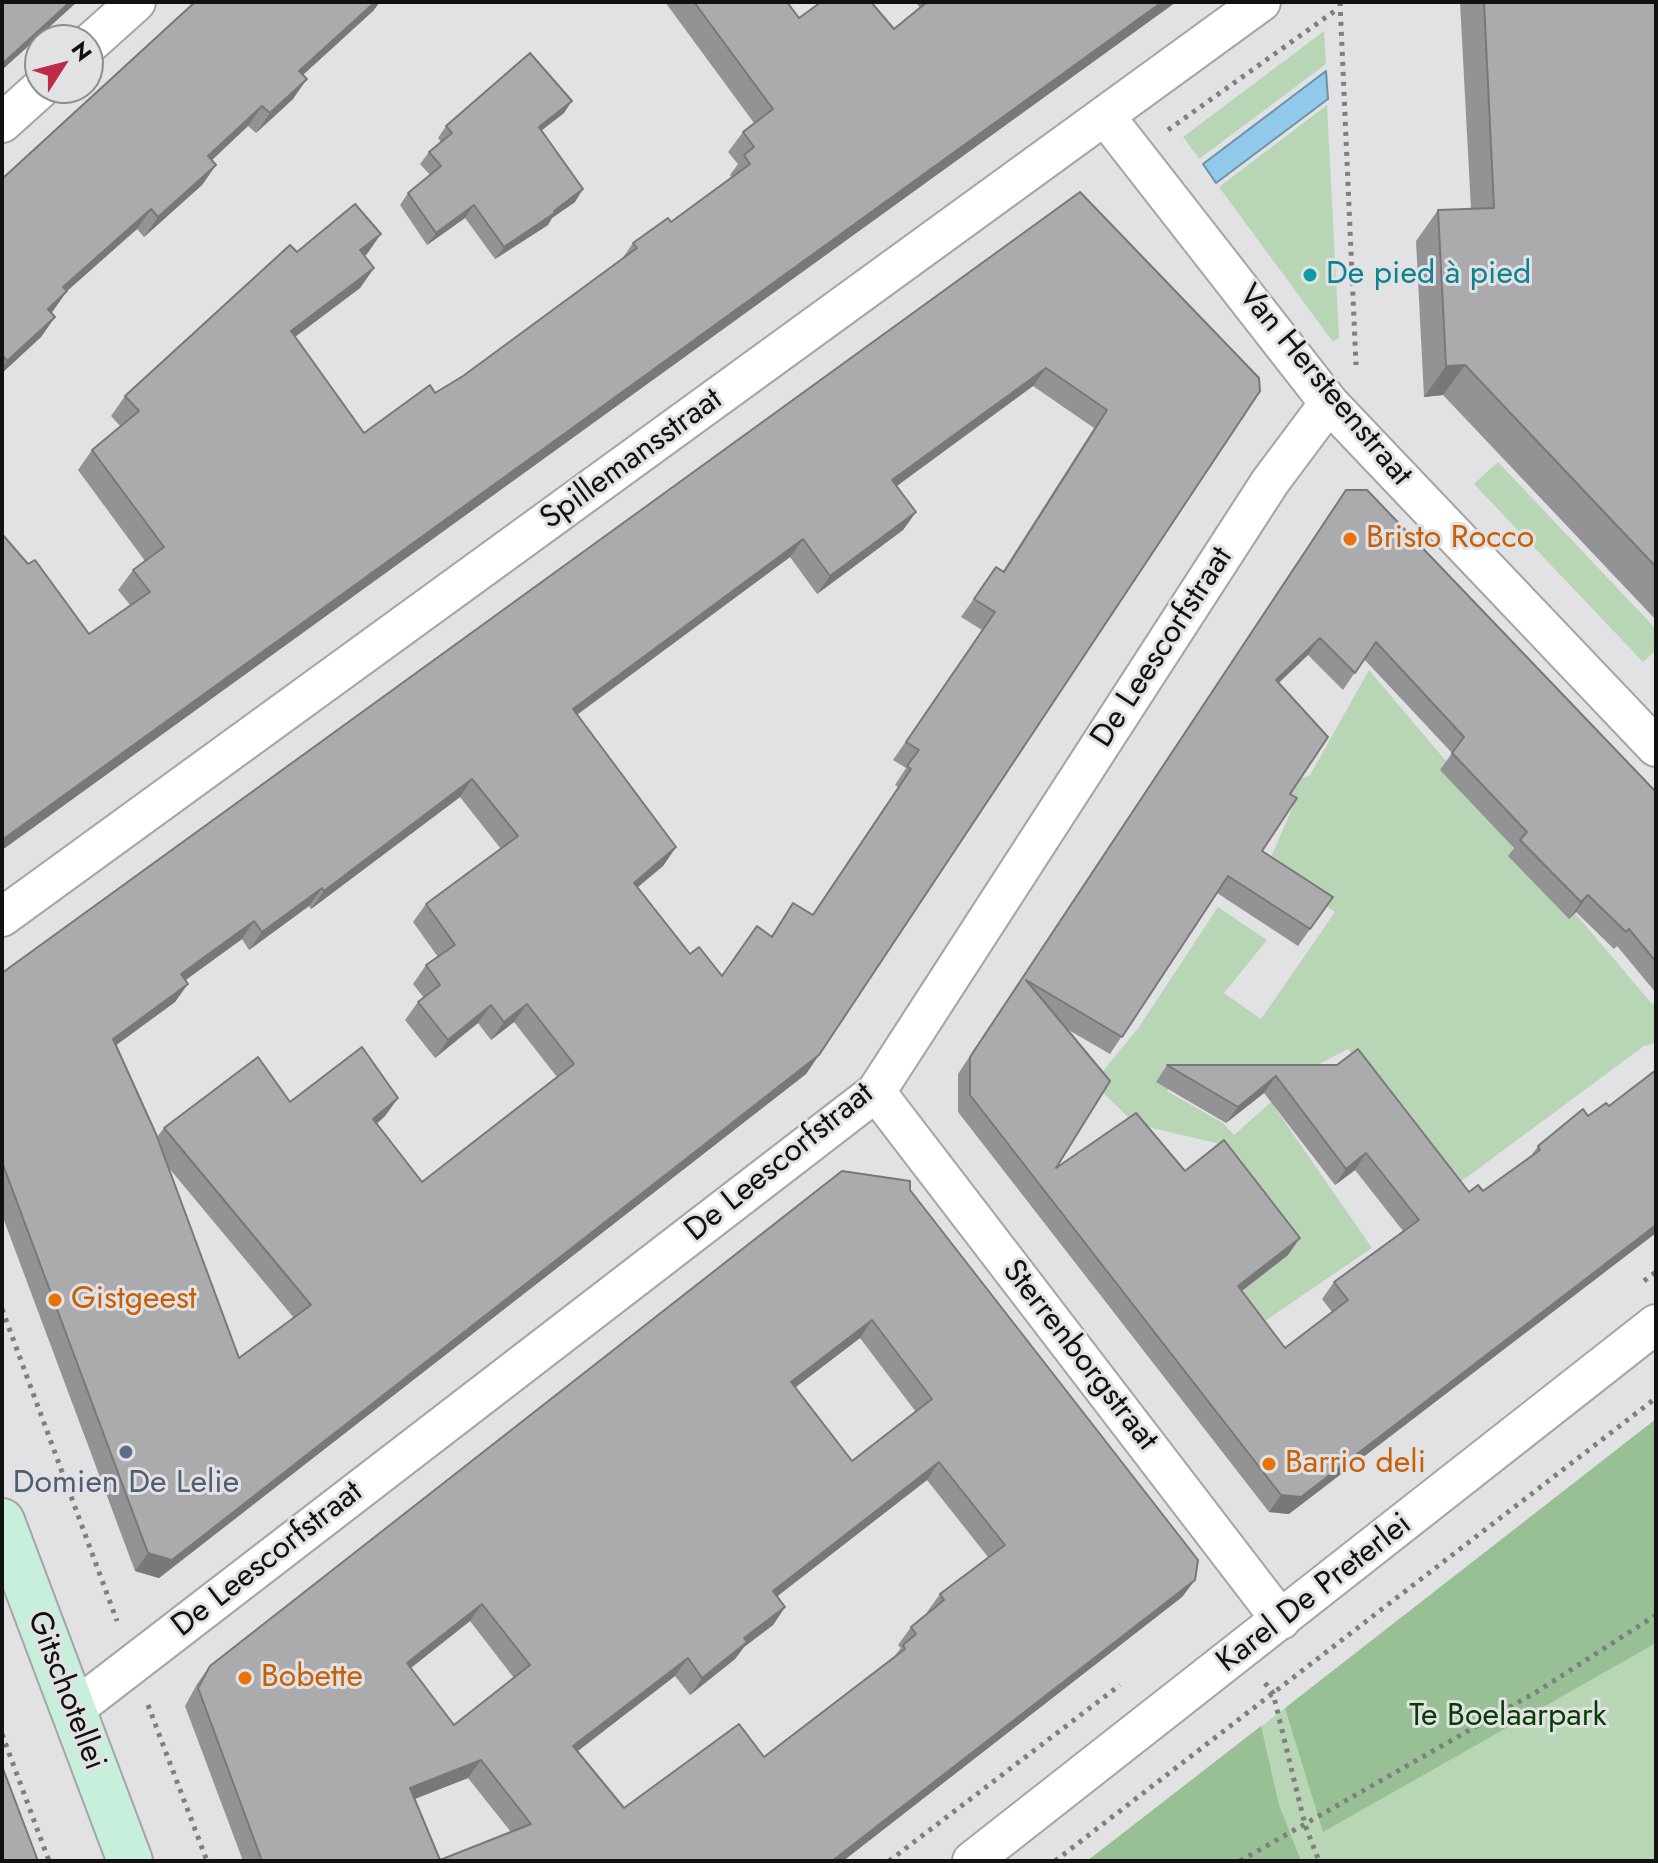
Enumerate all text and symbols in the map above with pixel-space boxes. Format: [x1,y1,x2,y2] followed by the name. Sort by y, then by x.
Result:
[24,24,104,104] north arrow
[64,35,100,68] text: N
[1326,256,1531,294] place label: De pied à pied
[1301,266,1319,284] marker: De pied à pied
[1229,278,1419,494] street label: Van Hersteenstraat
[534,381,730,539] street label: Spillemansstraat
[1366,520,1534,558] place label: Bristo Rocco
[1341,530,1359,548] marker: Bristo Rocco
[1084,541,1242,755] street label: De Leescorfstraat
[678,1075,882,1251] street label: De Leescorfstraat
[993,1253,1165,1459] street label: Sterrenborgstraat
[71,1281,196,1319] place label: Gistgeest
[46,1291,64,1309] marker: Gistgeest
[117,1443,135,1461] marker: Domien De Lelie
[1285,1445,1426,1483] place label: Barrio deli
[1260,1455,1278,1473] marker: Barrio deli
[13,1465,239,1503] place label: Domien De Lelie
[165,1474,371,1646] street label: De Leescorfstraat
[1210,1506,1420,1682] street label: Karel De Preterlei
[17,1606,113,1776] street label: Gitschotellei
[261,1659,363,1697] place label: Bobette
[236,1669,254,1687] marker: Bobette
[1409,1698,1607,1736] park label: Te Boelaarpark

